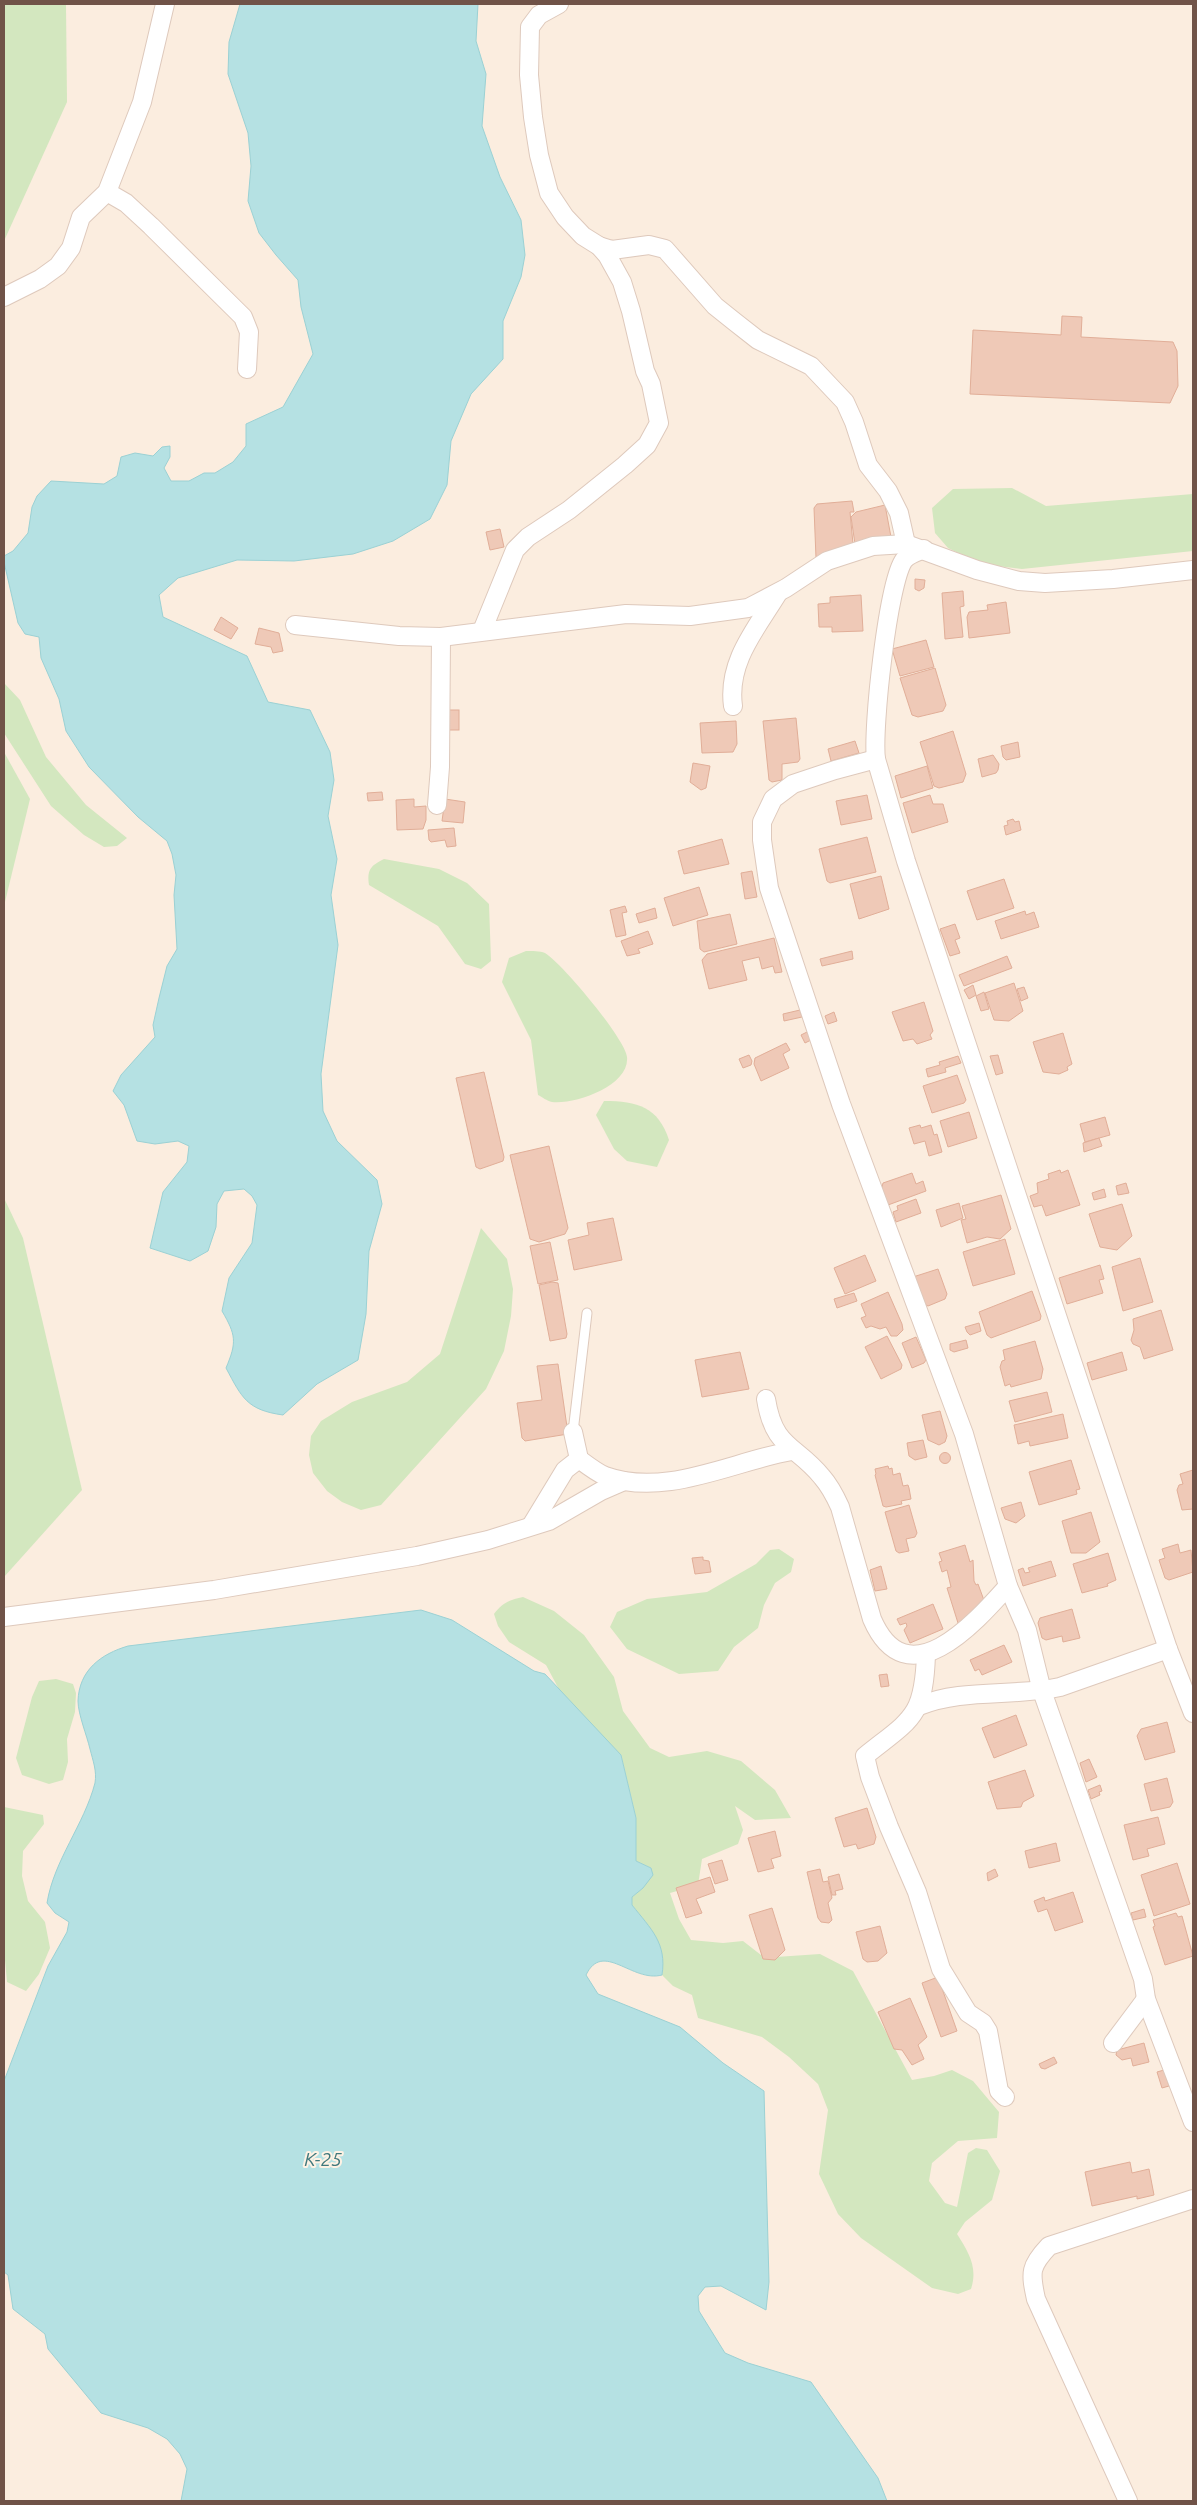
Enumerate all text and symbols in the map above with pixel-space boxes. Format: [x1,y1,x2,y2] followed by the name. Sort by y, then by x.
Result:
[304,2148,342,2170] water label: К-25

